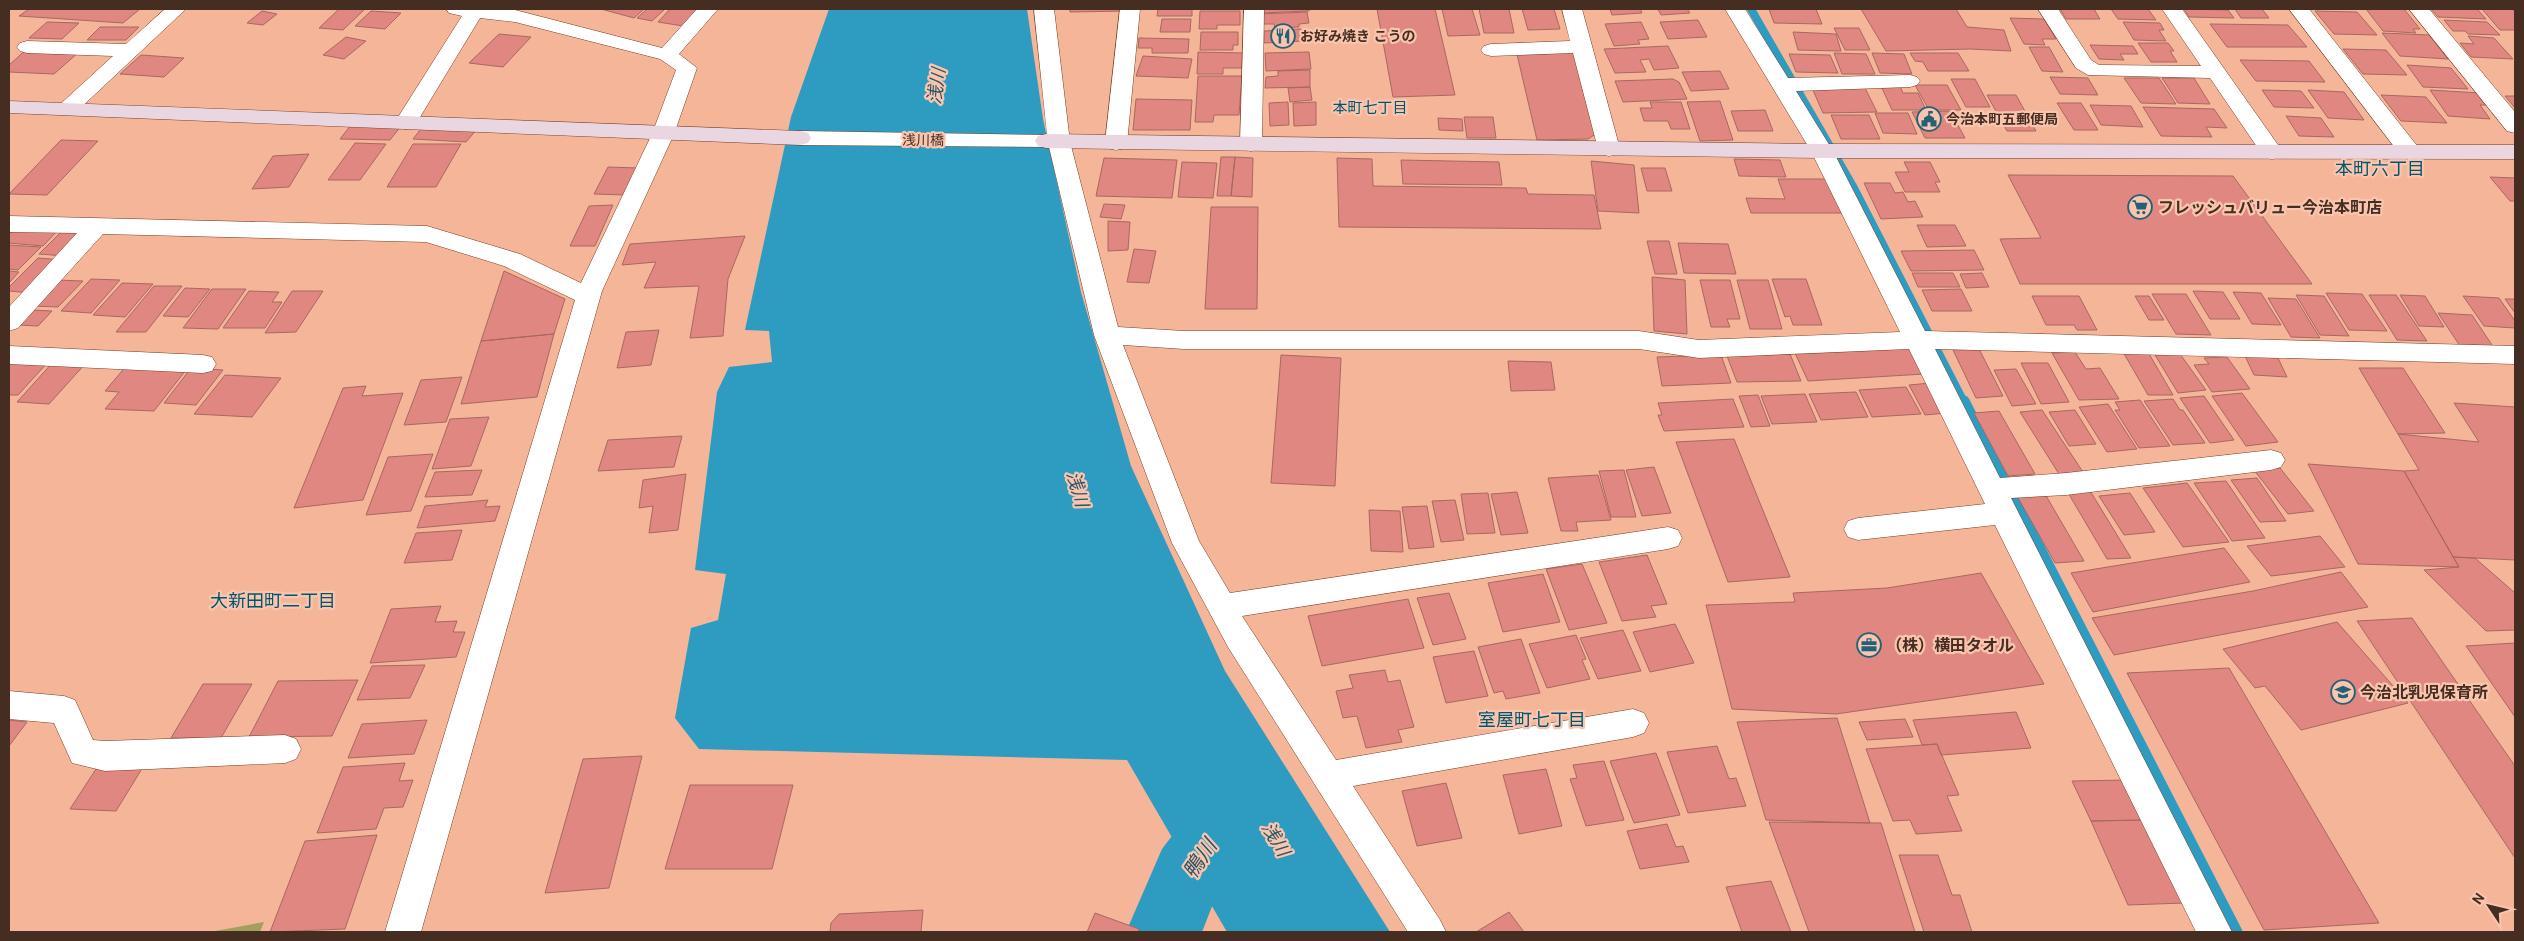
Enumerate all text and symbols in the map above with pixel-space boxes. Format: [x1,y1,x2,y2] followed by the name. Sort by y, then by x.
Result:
[1270,23,1296,49] restaurant icon: お好み焼き こうの
[1300,28,1415,44] place label: お好み焼き こうの
[923,65,949,105] water label: 浅川
[1332,99,1408,117] district label: 本町七丁目
[1916,106,1942,132] public building icon: 今治本町五郵便局
[1946,111,2058,127] place label: 今治本町五郵便局
[902,132,944,148] street label: 浅川橋
[2335,158,2425,179] district label: 本町六丁目
[2127,194,2153,220] supermarket icon: フレッシュバリュー今治本町店
[2158,198,2382,217] place label: フレッシュバリュー今治本町店
[1063,469,1094,511] water label: 浅川
[210,590,336,611] district label: 大新田町二丁目
[1856,632,1882,658] office icon: （株）横田タオル
[1886,636,2014,655] place label: （株）横田タオル
[2330,679,2356,705] school or university icon: 今治北乳児保育所
[2360,683,2488,702] place label: 今治北乳児保育所
[1478,709,1586,730] district label: 室屋町七丁目
[1258,818,1295,862] water label: 浅川
[1178,833,1223,883] water label: 鴨川
[2464,881,2514,931] north arrow
[2469,890,2488,907] text: N

